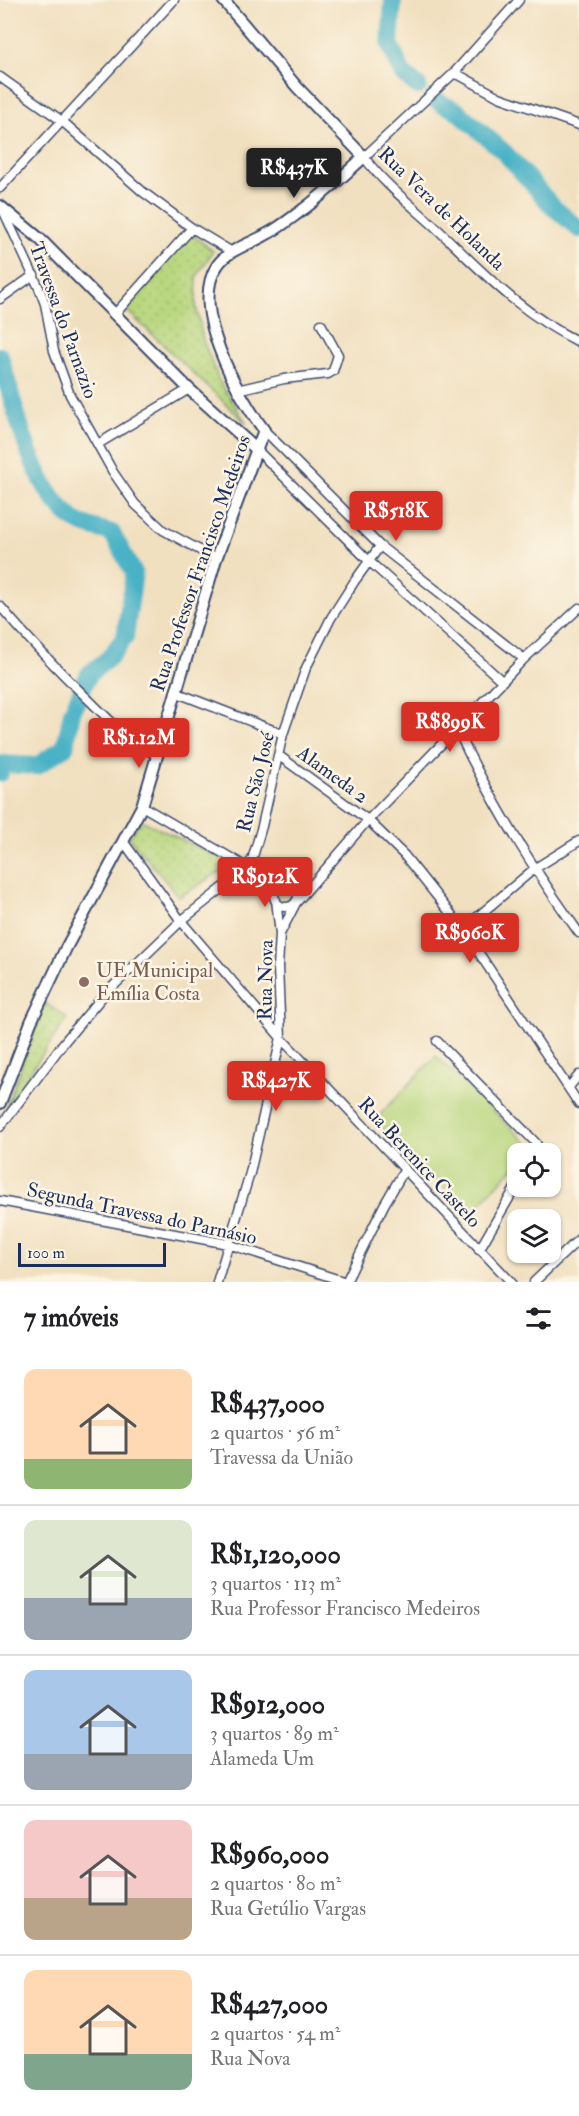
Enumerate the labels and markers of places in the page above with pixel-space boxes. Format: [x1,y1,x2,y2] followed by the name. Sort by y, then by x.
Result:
[245,148,343,199] pin: R$437K
[347,491,445,542] pin: R$518K
[401,702,499,753] pin: R$899K
[84,718,194,769] pin: R$1.12M
[216,857,314,908] pin: R$912K
[421,913,519,964] pin: R$960K
[96,958,213,1006] place label: UE Municipal Emília Costa
[77,975,91,989] marker: UE Municipal Emília Costa
[227,1061,325,1112] pin: R$427K

